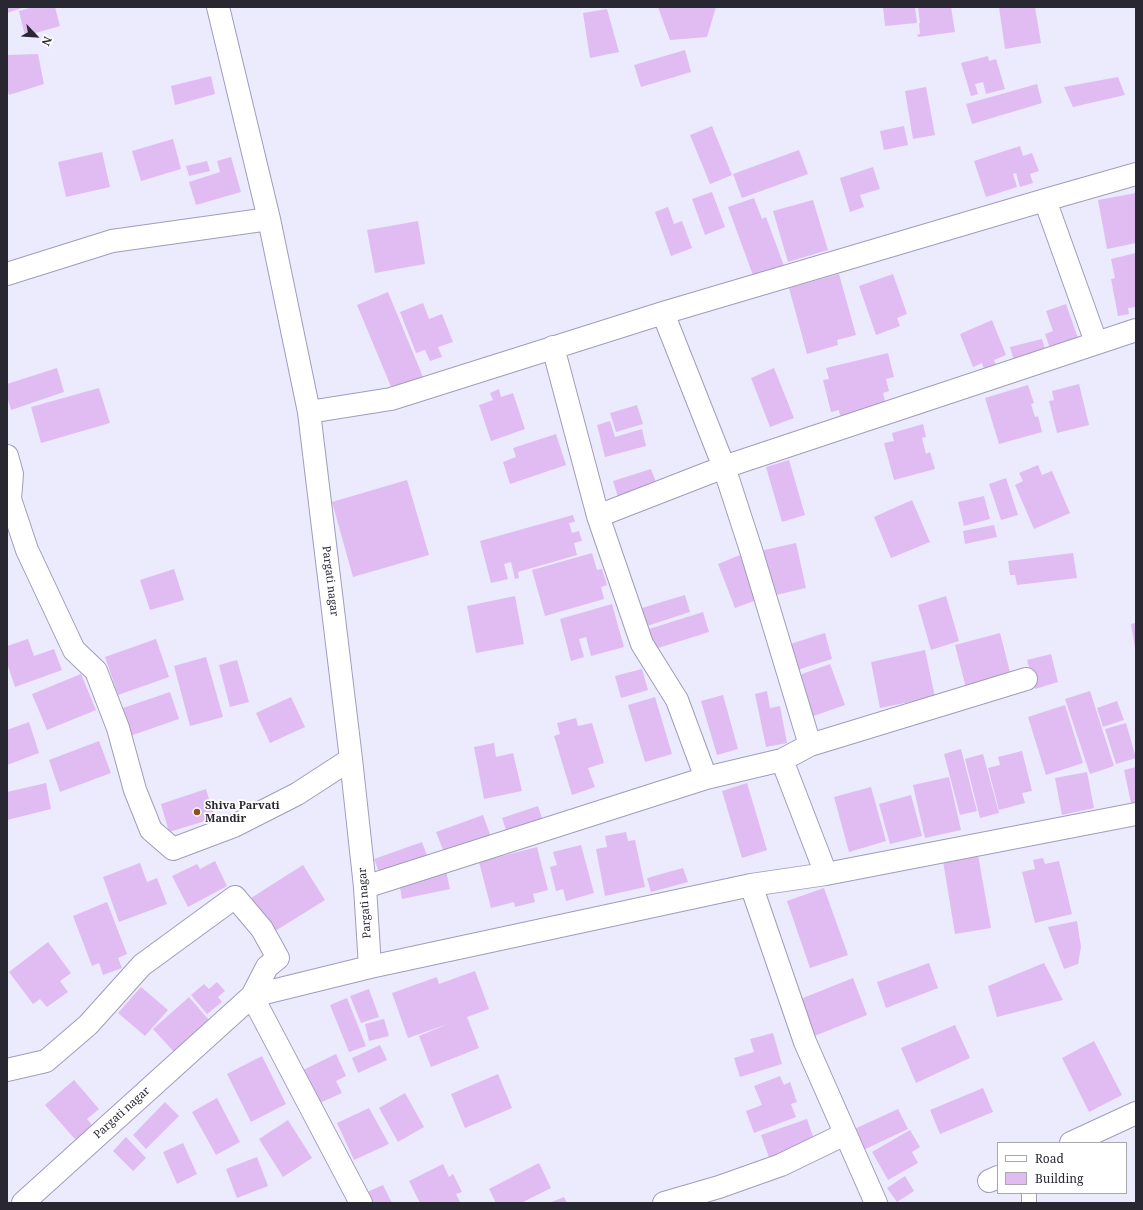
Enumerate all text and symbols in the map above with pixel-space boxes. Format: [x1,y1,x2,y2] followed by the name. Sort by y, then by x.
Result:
[16,16,56,56] north arrow
[39,34,56,48] text: N
[319,545,341,617] street label: Pargati nagar
[205,799,280,825] place label: Shiva Parvati Mandir
[192,807,202,817] marker: Shiva Parvati Mandir
[356,867,374,939] street label: Pargati nagar
[91,1084,153,1142] street label: Pargati nagar
[997,1142,1127,1194] legend
[1035,1150,1064,1167] text: Road
[1035,1170,1083,1187] text: Building

